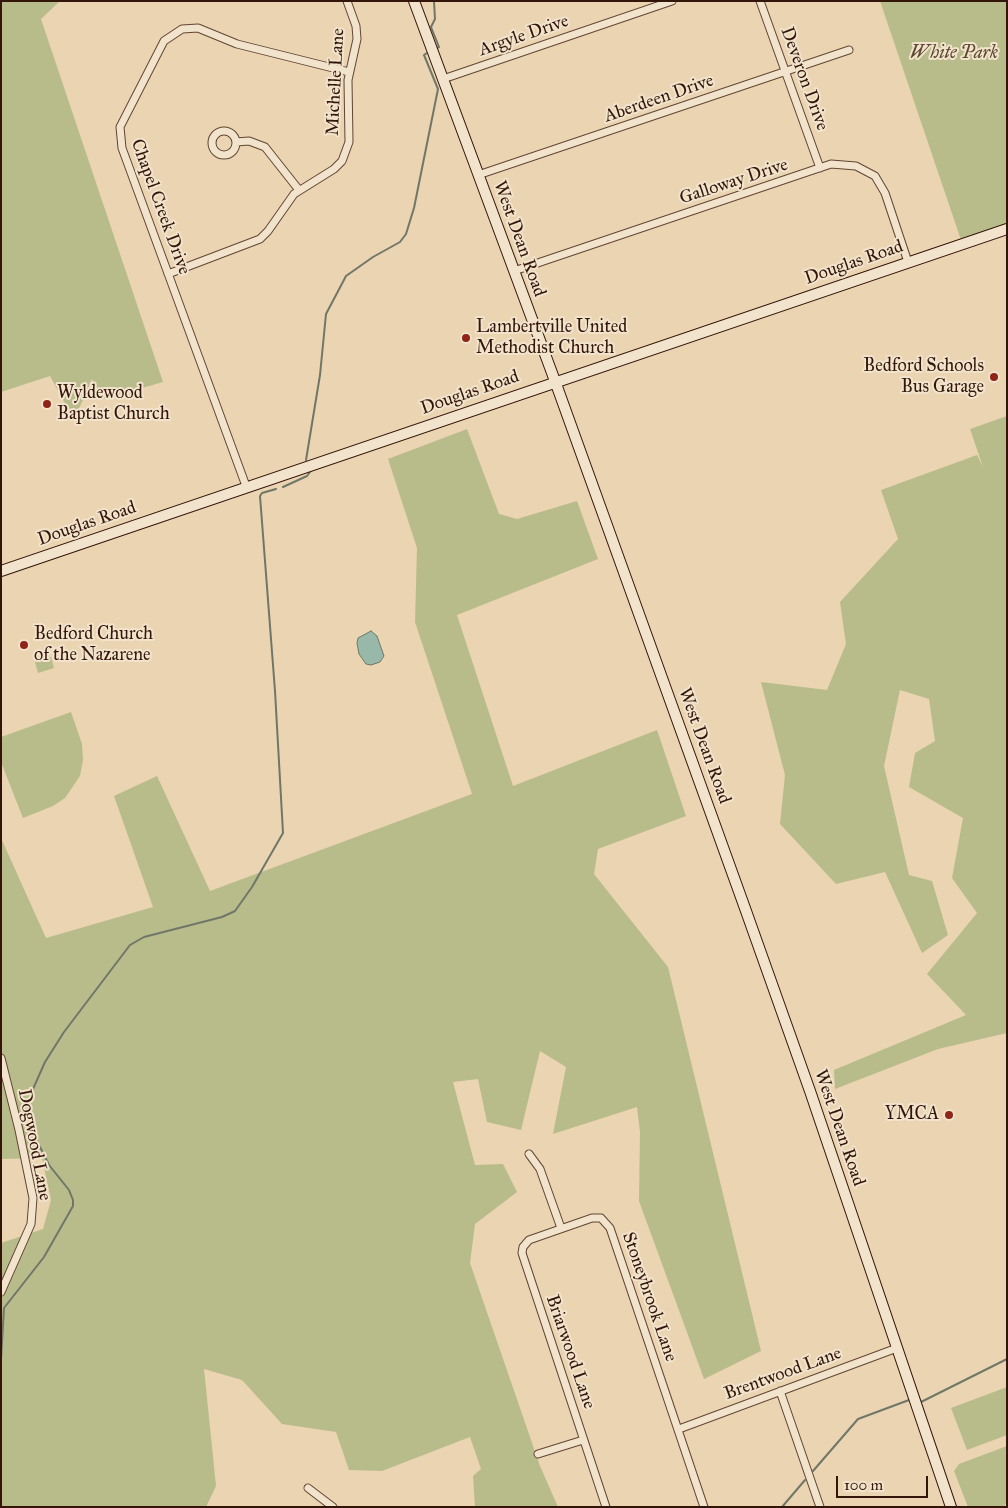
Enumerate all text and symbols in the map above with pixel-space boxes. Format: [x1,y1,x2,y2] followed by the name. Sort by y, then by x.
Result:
[476,11,572,61] street label: Argyle Drive
[775,24,833,134] street label: Deveron Drive
[322,28,350,136] street label: Michelle Lane
[910,43,998,65] park label: White Park
[601,70,717,128] street label: Aberdeen Drive
[125,136,195,278] street label: Chapel Creek Drive
[677,154,791,210] street label: Galloway Drive
[488,178,550,300] street label: West Dean Road
[802,236,906,290] street label: Douglas Road
[476,317,627,359] place label: Lambertville United Methodist Church
[460,332,472,344] marker: Lambertville United Methodist Church
[863,356,984,398] place label: Bedford Schools Bus Garage
[418,366,522,420] street label: Douglas Road
[988,371,1000,383] marker: Bedford Schools Bus Garage
[57,383,170,426] place label: Wyldewood Baptist Church
[41,398,53,410] marker: Wyldewood Baptist Church
[35,497,139,551] street label: Douglas Road
[34,624,153,666] place label: Bedford Church of the Nazarene
[18,639,30,651] marker: Bedford Church of the Nazarene
[673,685,735,807] street label: West Dean Road
[809,1067,869,1189] street label: West Dean Road
[13,1087,55,1203] street label: Dogwood Lane
[885,1104,939,1126] place label: YMCA
[943,1109,955,1121] marker: YMCA
[617,1229,681,1365] street label: Stoneybrook Lane
[540,1292,600,1412] street label: Briarwood Lane
[721,1343,845,1405] street label: Brentwood Lane
[838,1466,930,1498] scale bar
[844,1476,883,1494] text: 100 m

